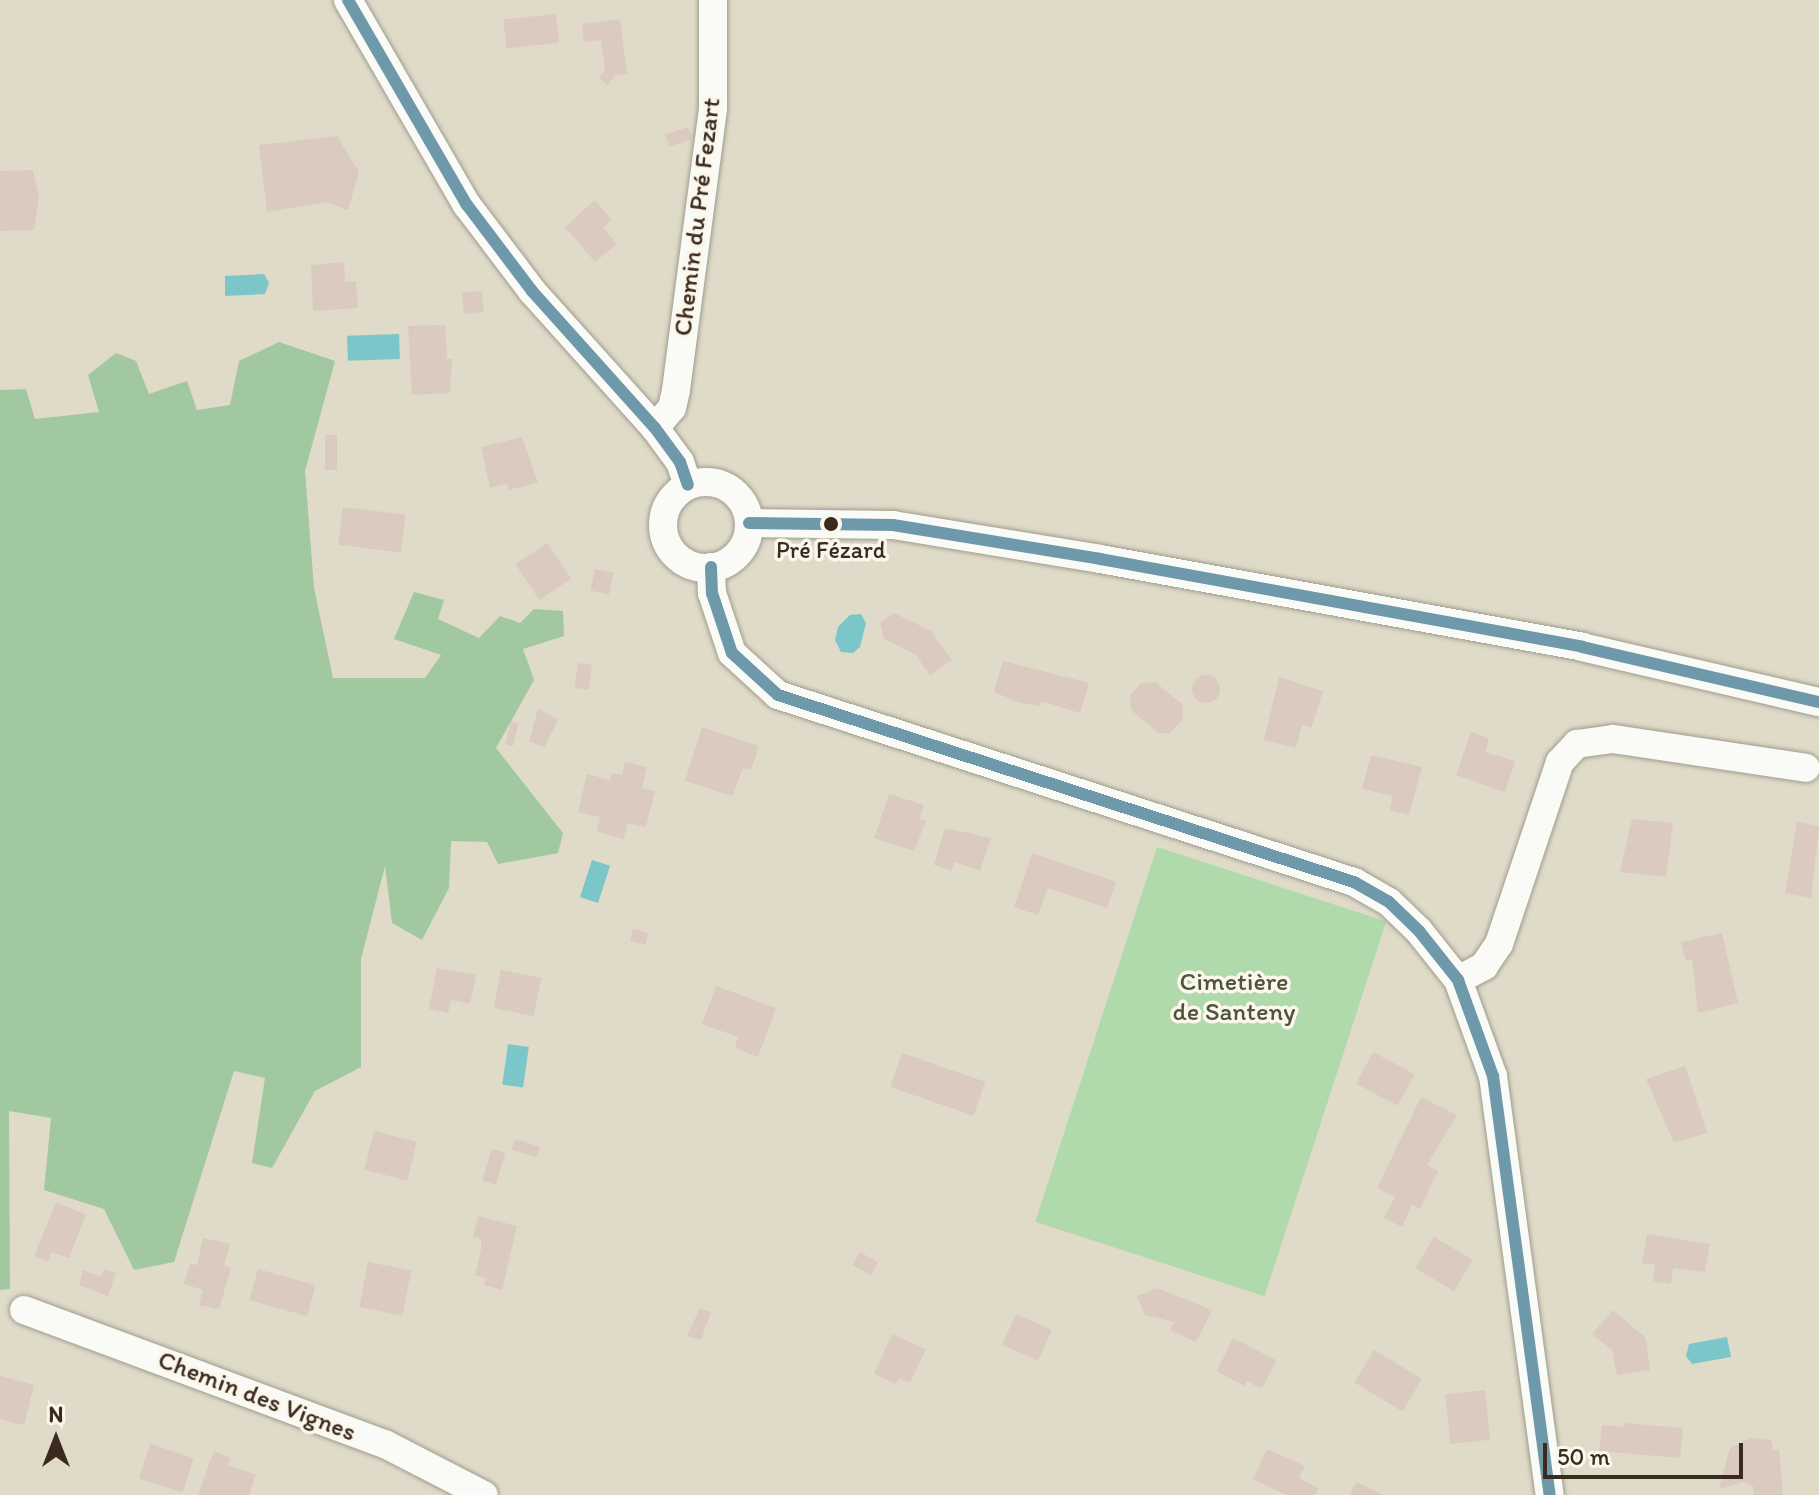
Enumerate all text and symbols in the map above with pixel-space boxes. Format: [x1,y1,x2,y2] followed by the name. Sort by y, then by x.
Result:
[667,97,727,337] street label: Chemin du Pré Fezart
[823,516,839,532] marker: Pré Fézard
[777,536,885,564] place label: Pré Fézard
[1172,966,1296,1028] park label: Cimetière de Santeny
[154,1344,360,1448] street label: Chemin des Vignes
[16,1399,96,1479] north arrow
[49,1401,63,1428] text: N
[1547,1427,1747,1477] scale bar
[1557,1442,1610,1471] text: 50 m

